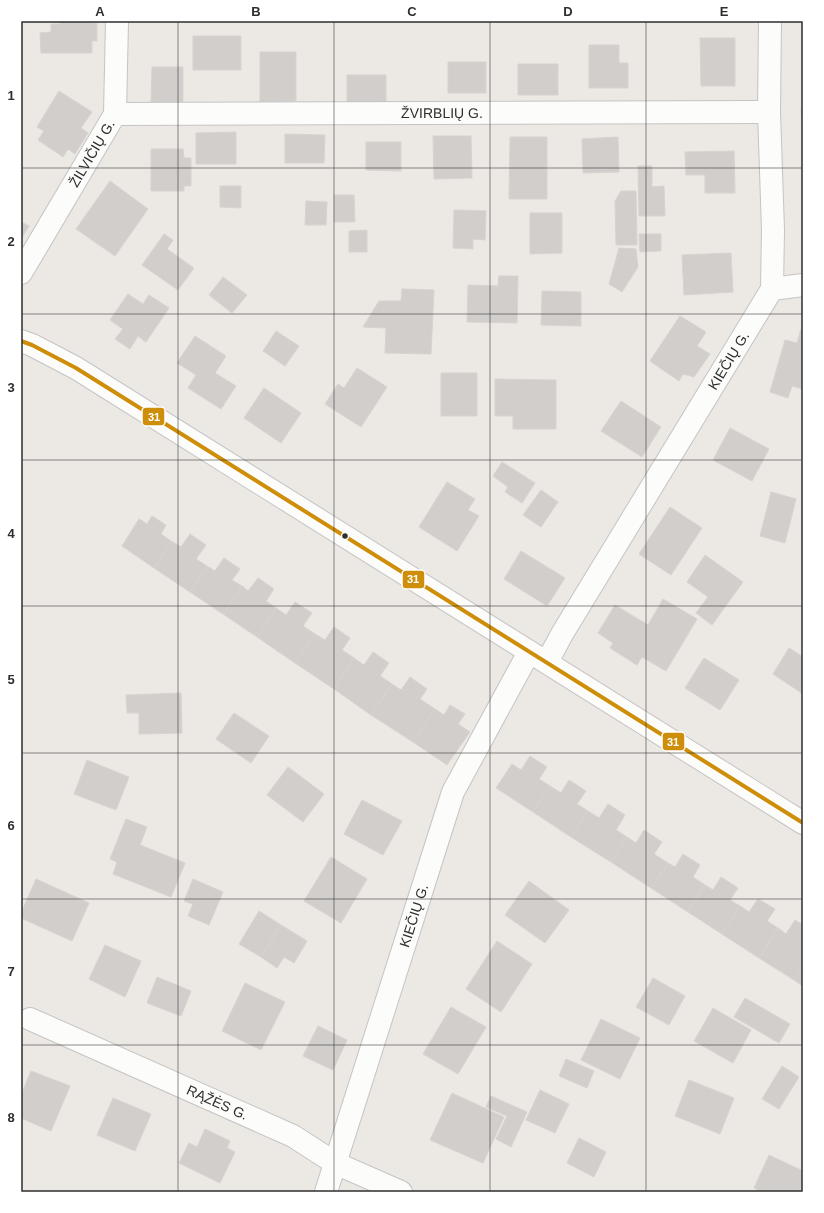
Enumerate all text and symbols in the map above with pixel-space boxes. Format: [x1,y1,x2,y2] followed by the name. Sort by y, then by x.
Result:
[95,4,105,19] text: A
[251,4,261,19] text: B
[407,4,417,19] text: C
[563,4,573,19] text: D
[720,4,729,19] text: E
[7,88,15,103] text: 1
[401,105,483,121] street label: ŽVIRBLIŲ G.
[66,117,118,190] street label: ŽILVIČIŲ G.
[7,234,15,249] text: 2
[705,328,752,393] street label: KIEČIŲ G.
[7,380,15,395] text: 3
[142,407,165,426] line badge: 31
[148,411,160,423] text: 31
[7,526,15,541] text: 4
[340,531,350,541] unlabelled marker
[402,570,425,589] line badge: 31
[407,573,419,585] text: 31
[7,672,15,687] text: 5
[662,732,685,751] line badge: 31
[667,736,679,748] text: 31
[7,818,15,833] text: 6
[396,882,431,949] street label: KIEČIŲ G.
[7,964,15,979] text: 7
[184,1082,250,1123] street label: RĄŽĖS G.
[7,1110,15,1125] text: 8

